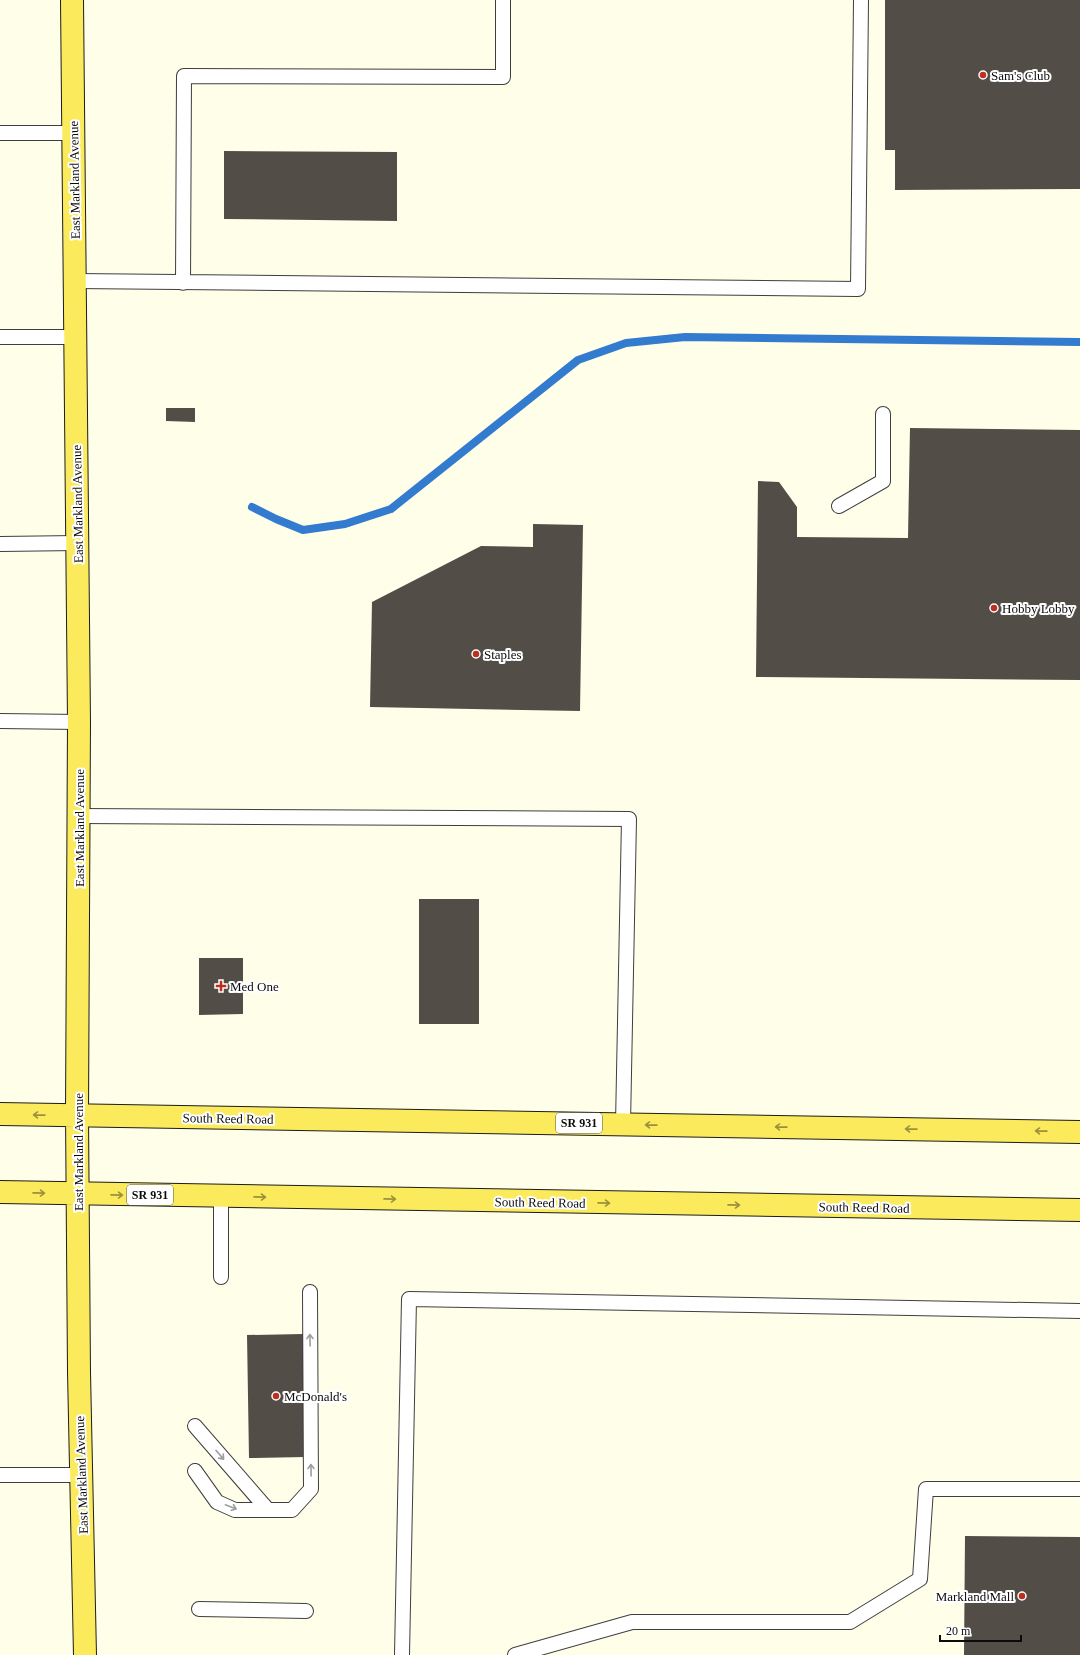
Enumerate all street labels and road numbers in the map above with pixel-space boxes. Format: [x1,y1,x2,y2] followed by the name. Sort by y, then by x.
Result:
[66,121,83,239] street label: East Markland Avenue
[69,445,86,563] street label: East Markland Avenue
[72,769,87,887] street label: East Markland Avenue
[71,1093,86,1211] street label: East Markland Avenue
[182,1110,274,1127] street label: South Reed Road
[556,1113,602,1133] road number: SR 931
[127,1185,173,1205] road number: SR 931
[494,1194,586,1211] street label: South Reed Road
[818,1199,910,1216] street label: South Reed Road
[72,1415,91,1534] street label: East Markland Avenue

